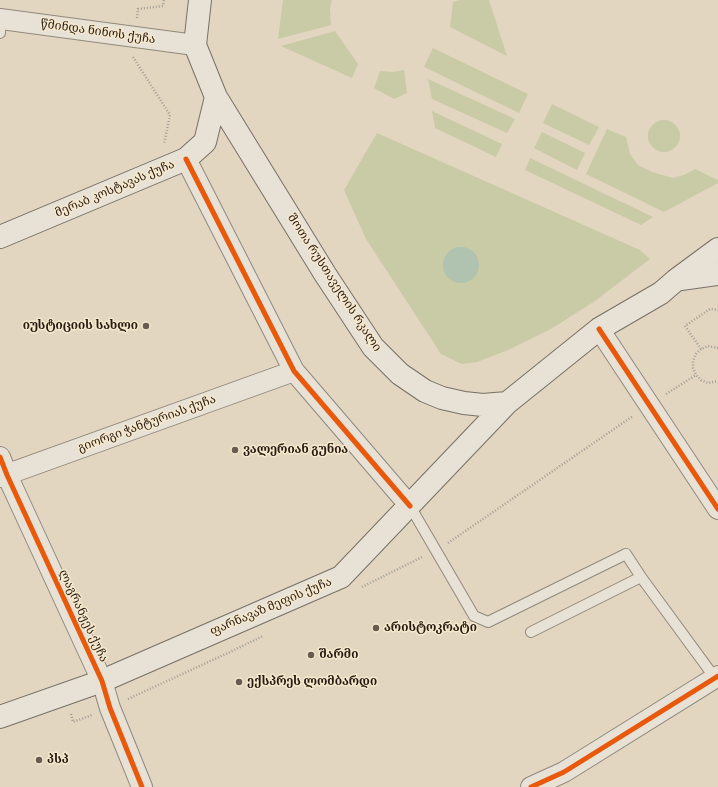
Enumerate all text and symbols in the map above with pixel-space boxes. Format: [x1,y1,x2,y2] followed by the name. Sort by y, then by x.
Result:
[40,17,156,47] street label: წმინდა ნინოს ქუჩა
[53,157,177,221] street label: მერაბ კოსტავას ქუჩა
[284,211,384,355] street label: შოთა რუსთაველის რკალი
[23,319,138,333] place label: იუსტიციის სახლი
[141,321,151,331] marker: იუსტიციის სახლი
[76,392,218,456] street label: გიორგი ჭანტურიას ქუჩა
[243,443,348,457] place label: ვალერიან გუნია
[230,445,240,455] marker: ვალერიან გუნია
[55,567,111,665] street label: ლაგრანჟეს ქუჩა
[208,575,334,639] street label: ფარნავაზ მეფის ქუჩა
[384,621,477,635] place label: არისტოკრატი
[371,623,381,633] marker: არისტოკრატი
[319,648,358,662] place label: შარმი
[306,650,316,660] marker: შარმი
[247,675,377,689] place label: ექსპრეს ლომბარდი
[234,677,244,687] marker: ექსპრეს ლომბარდი
[47,753,69,767] place label: პსპ
[34,755,44,765] marker: პსპ

